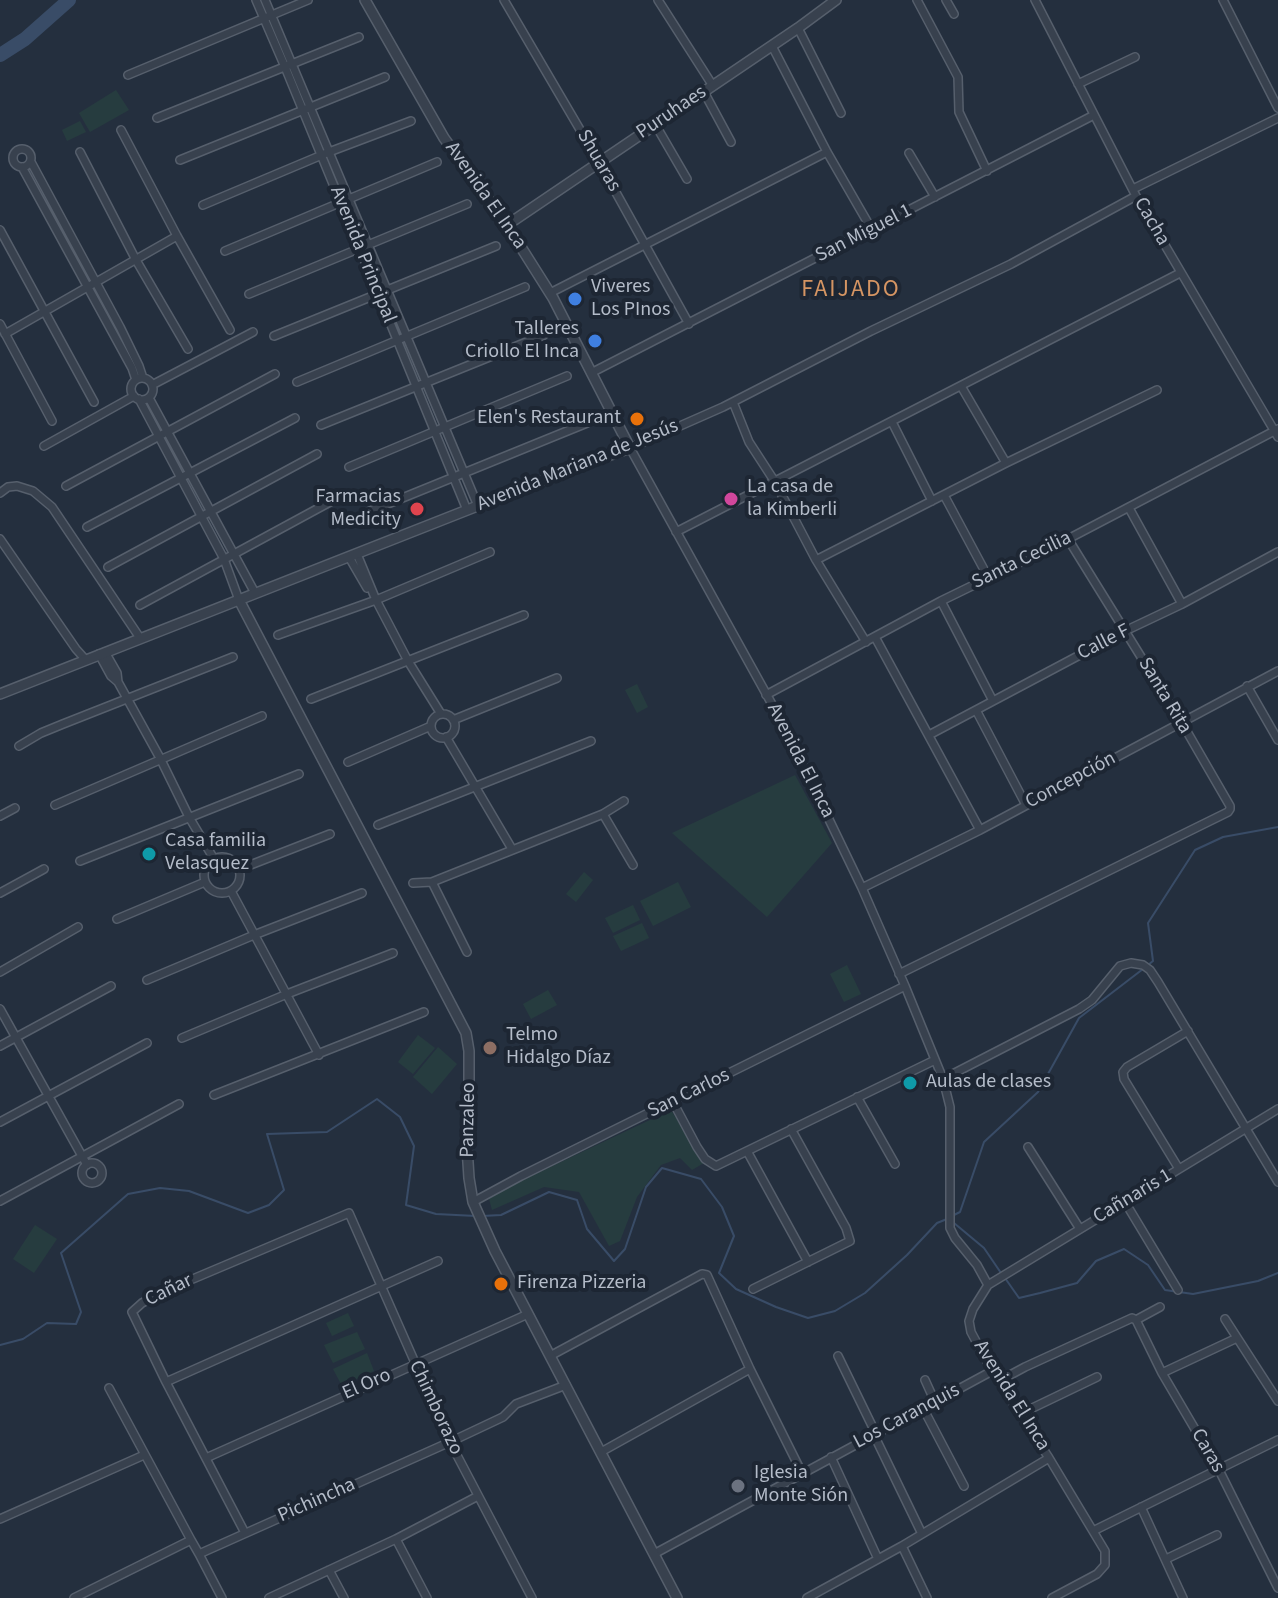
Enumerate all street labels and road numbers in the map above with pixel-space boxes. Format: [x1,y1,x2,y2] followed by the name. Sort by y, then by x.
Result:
[632,81,712,145] street label: Puruhaes
[571,126,625,196] street label: Shuaras
[439,138,531,254] street label: Avenida El Inca
[324,183,400,327] street label: Avenida Principal
[1128,194,1174,250] street label: Cacha
[812,199,916,269] street label: San Miguel 1
[474,415,682,517] street label: Avenida Mariana de Jesús
[968,527,1076,595] street label: Santa Cecilia
[1074,620,1134,666] street label: Calle F
[1132,653,1196,739] street label: Santa Rita
[761,700,839,822] street label: Avenida El Inca
[1022,747,1120,815] street label: Concepción
[644,1064,734,1124] street label: San Carlos
[456,1082,482,1158] street label: Panzaleo
[1089,1164,1177,1230] street label: Cañnaris 1
[142,1269,196,1313] street label: Cañar
[967,1336,1055,1456] street label: Avenida El Inca
[403,1357,467,1459] street label: Chimborazo
[339,1364,395,1406] street label: El Oro
[850,1379,964,1455] street label: Los Caranquis
[1185,1425,1229,1477] street label: Caras
[275,1473,359,1529] street label: Pichincha

